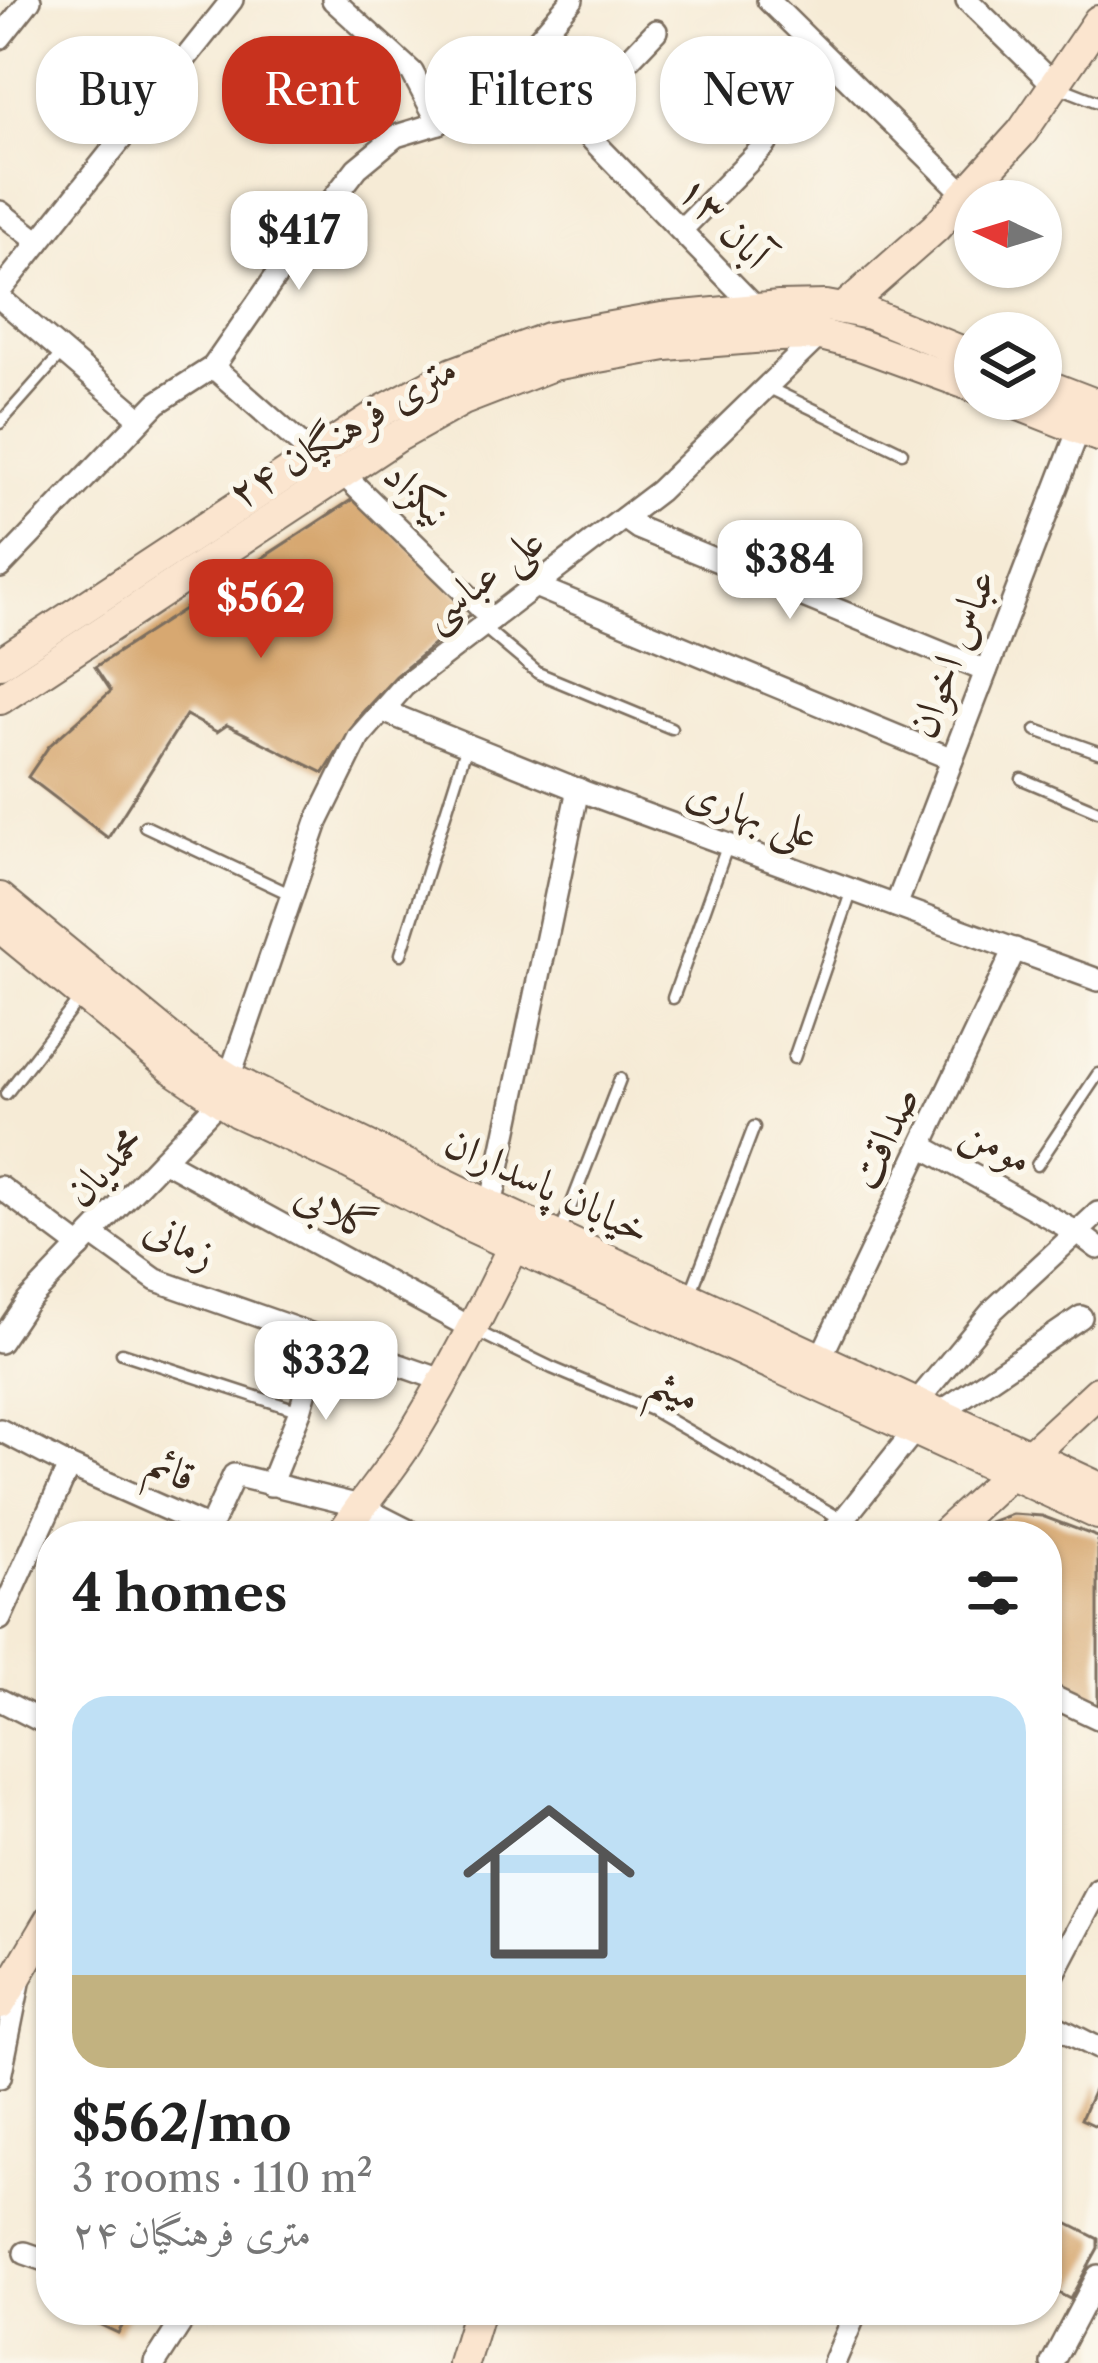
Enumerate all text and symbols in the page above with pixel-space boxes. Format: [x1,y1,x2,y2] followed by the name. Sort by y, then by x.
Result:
[36,36,198,144] chip: Buy
[222,36,401,144] chip: Rent
[425,36,636,144] chip: Filters
[660,36,835,144] chip: New
[668,163,785,282] street label: ۱۳ آبان
[954,180,1062,288] north arrow
[954,180,1062,420] map controls
[228,191,370,293] pin: $417
[258,206,340,254] text: $417
[954,312,1062,420] button: layers
[218,341,466,519] street label: ۲۴ متری فرهنگیان
[373,448,463,538] street label: نیکزاد
[410,514,557,644] street label: علی عباسی
[719,520,861,622] pin: $384
[745,535,835,583] text: $384
[190,559,332,661] pin: $562
[895,561,1008,745] street label: عباس اخوان
[216,574,306,622] text: $562
[678,764,826,864] street label: علی بهاری
[837,1077,929,1197] street label: صداقت
[952,1104,1043,1187] street label: مومن
[53,1115,155,1218] street label: محمدیان
[435,1115,659,1260] street label: خیابان پاسداران
[285,1167,385,1256] street label: گلابی
[136,1200,226,1280] street label: زمانی
[255,1321,397,1423] pin: $332
[282,1336,370,1384] text: $332
[635,1353,710,1437] street label: میثم
[136,1436,204,1512] street label: قائم
[960,1560,1026,1626] icon: filters
[72,1562,287,1624] text: 4 homes
[441,1774,657,1990] icon: home
[72,2092,292,2154] text: $562/mo
[72,2154,373,2202] text: 3 rooms · 110 m²
[72,2208,311,2256] text: ۲۴ متری فرهنگیان

